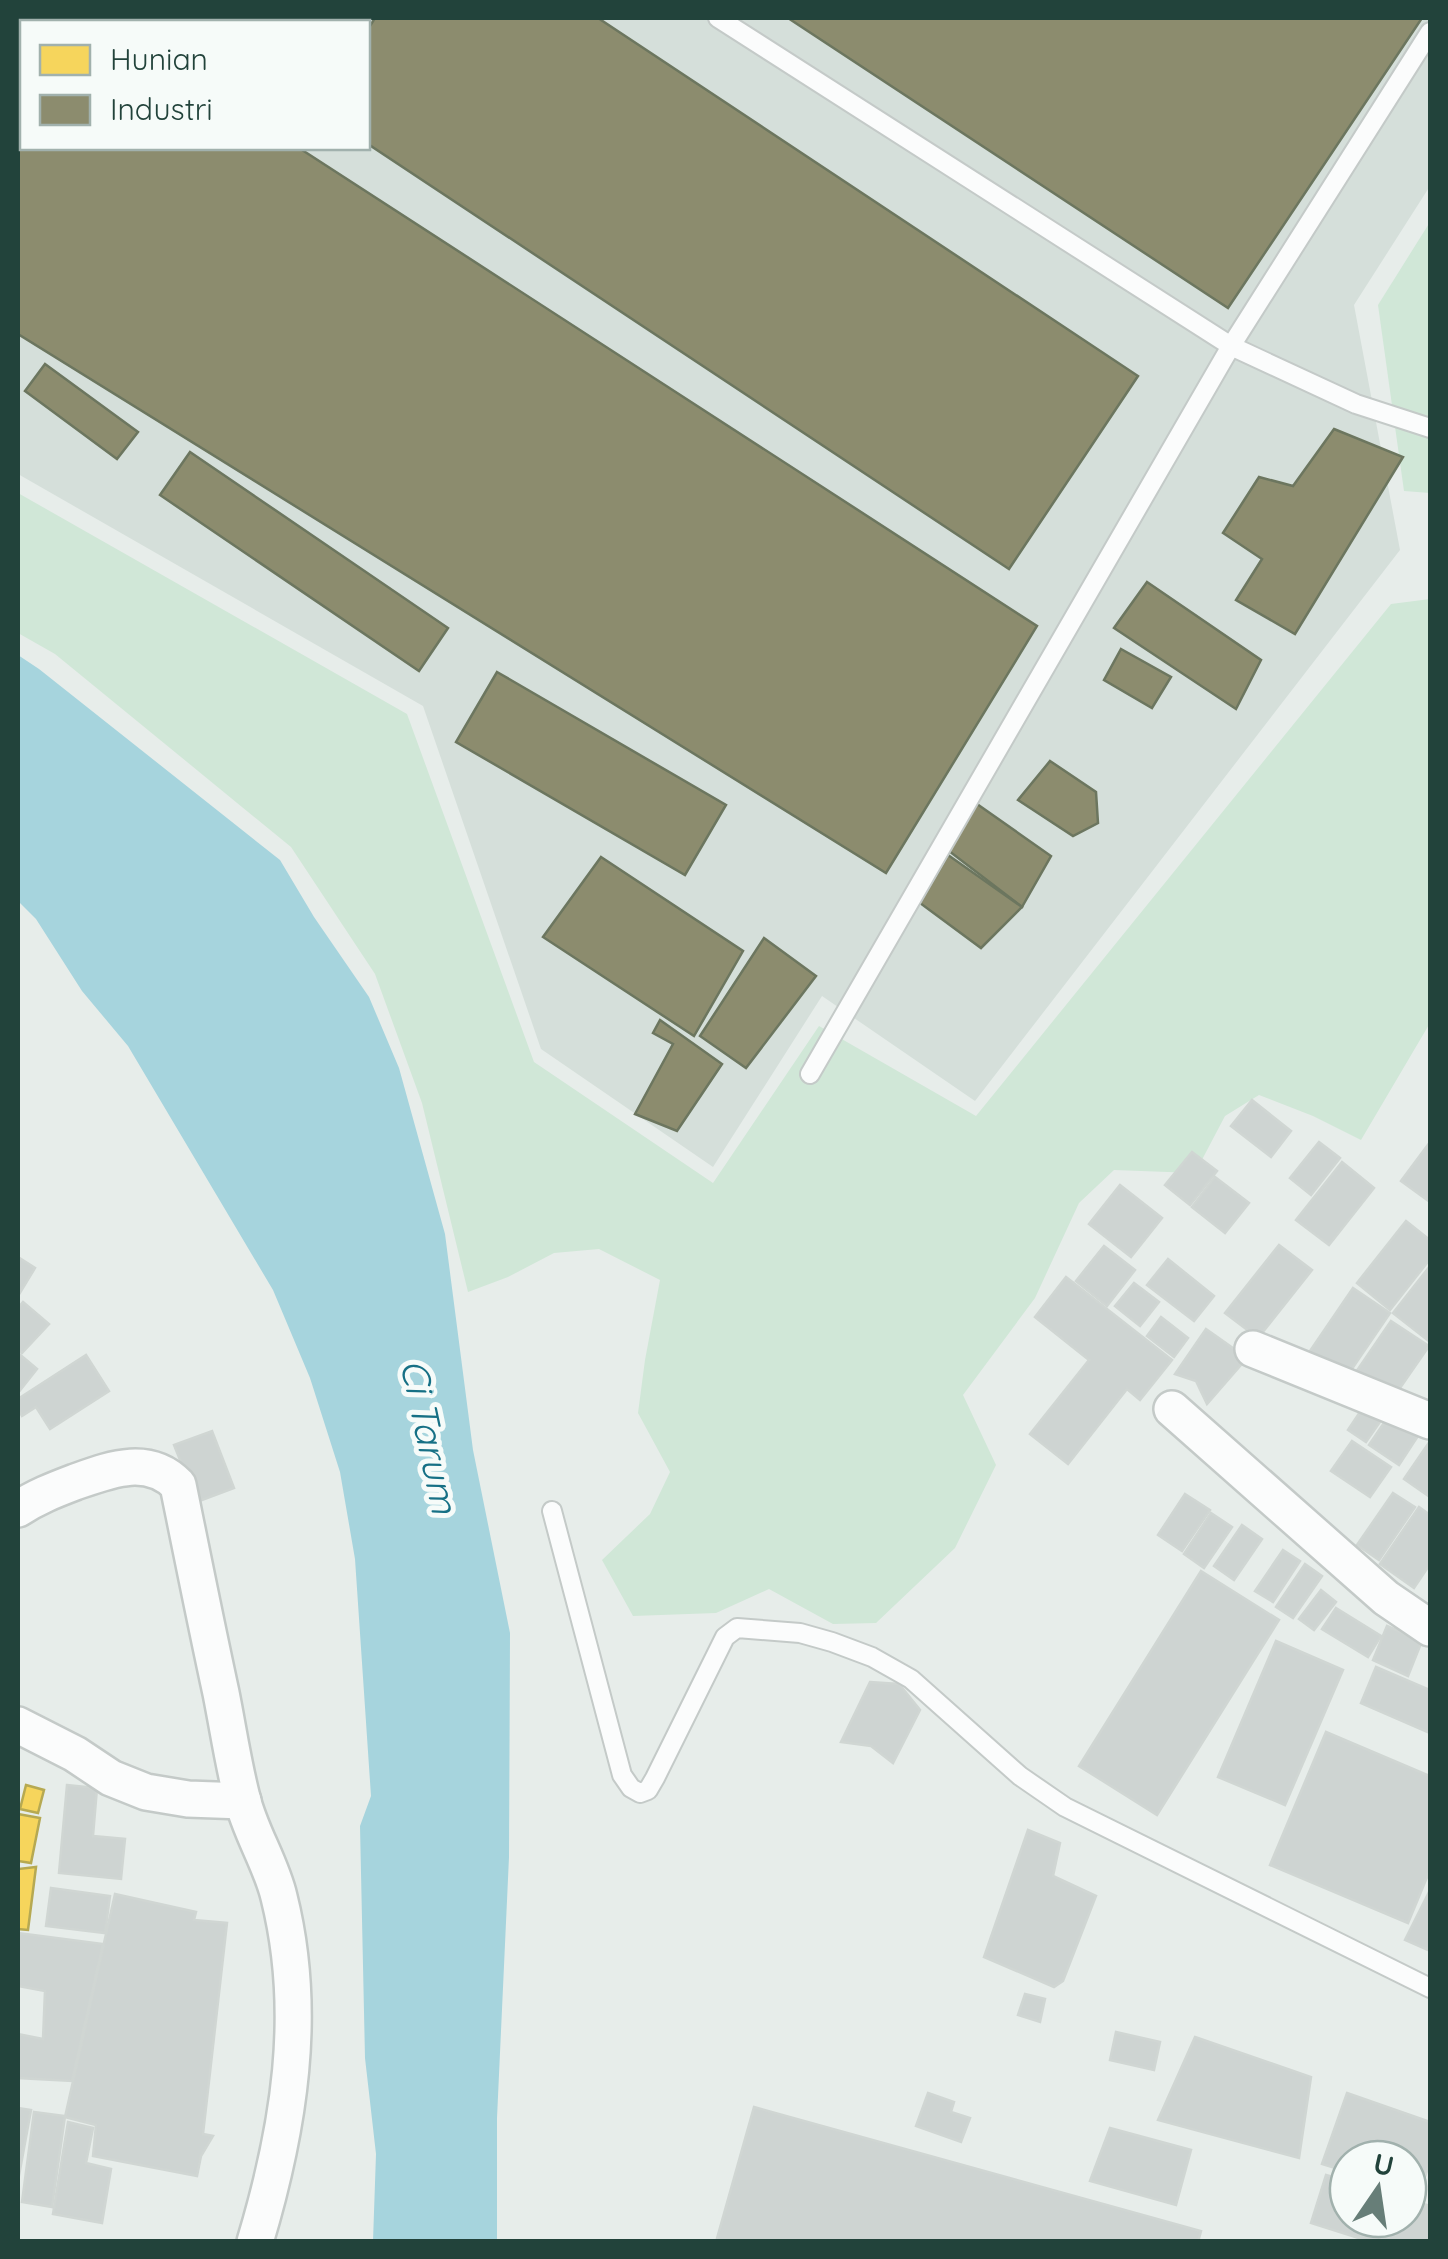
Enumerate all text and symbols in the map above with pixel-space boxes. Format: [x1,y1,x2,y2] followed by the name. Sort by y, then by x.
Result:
[20,20,370,150] legend
[110,40,208,78] text: Hunian
[110,90,213,128] text: Industri
[390,1355,470,1519] water label: Ci Tarum
[1328,2139,1428,2239] north arrow
[1370,2145,1397,2183] text: U

